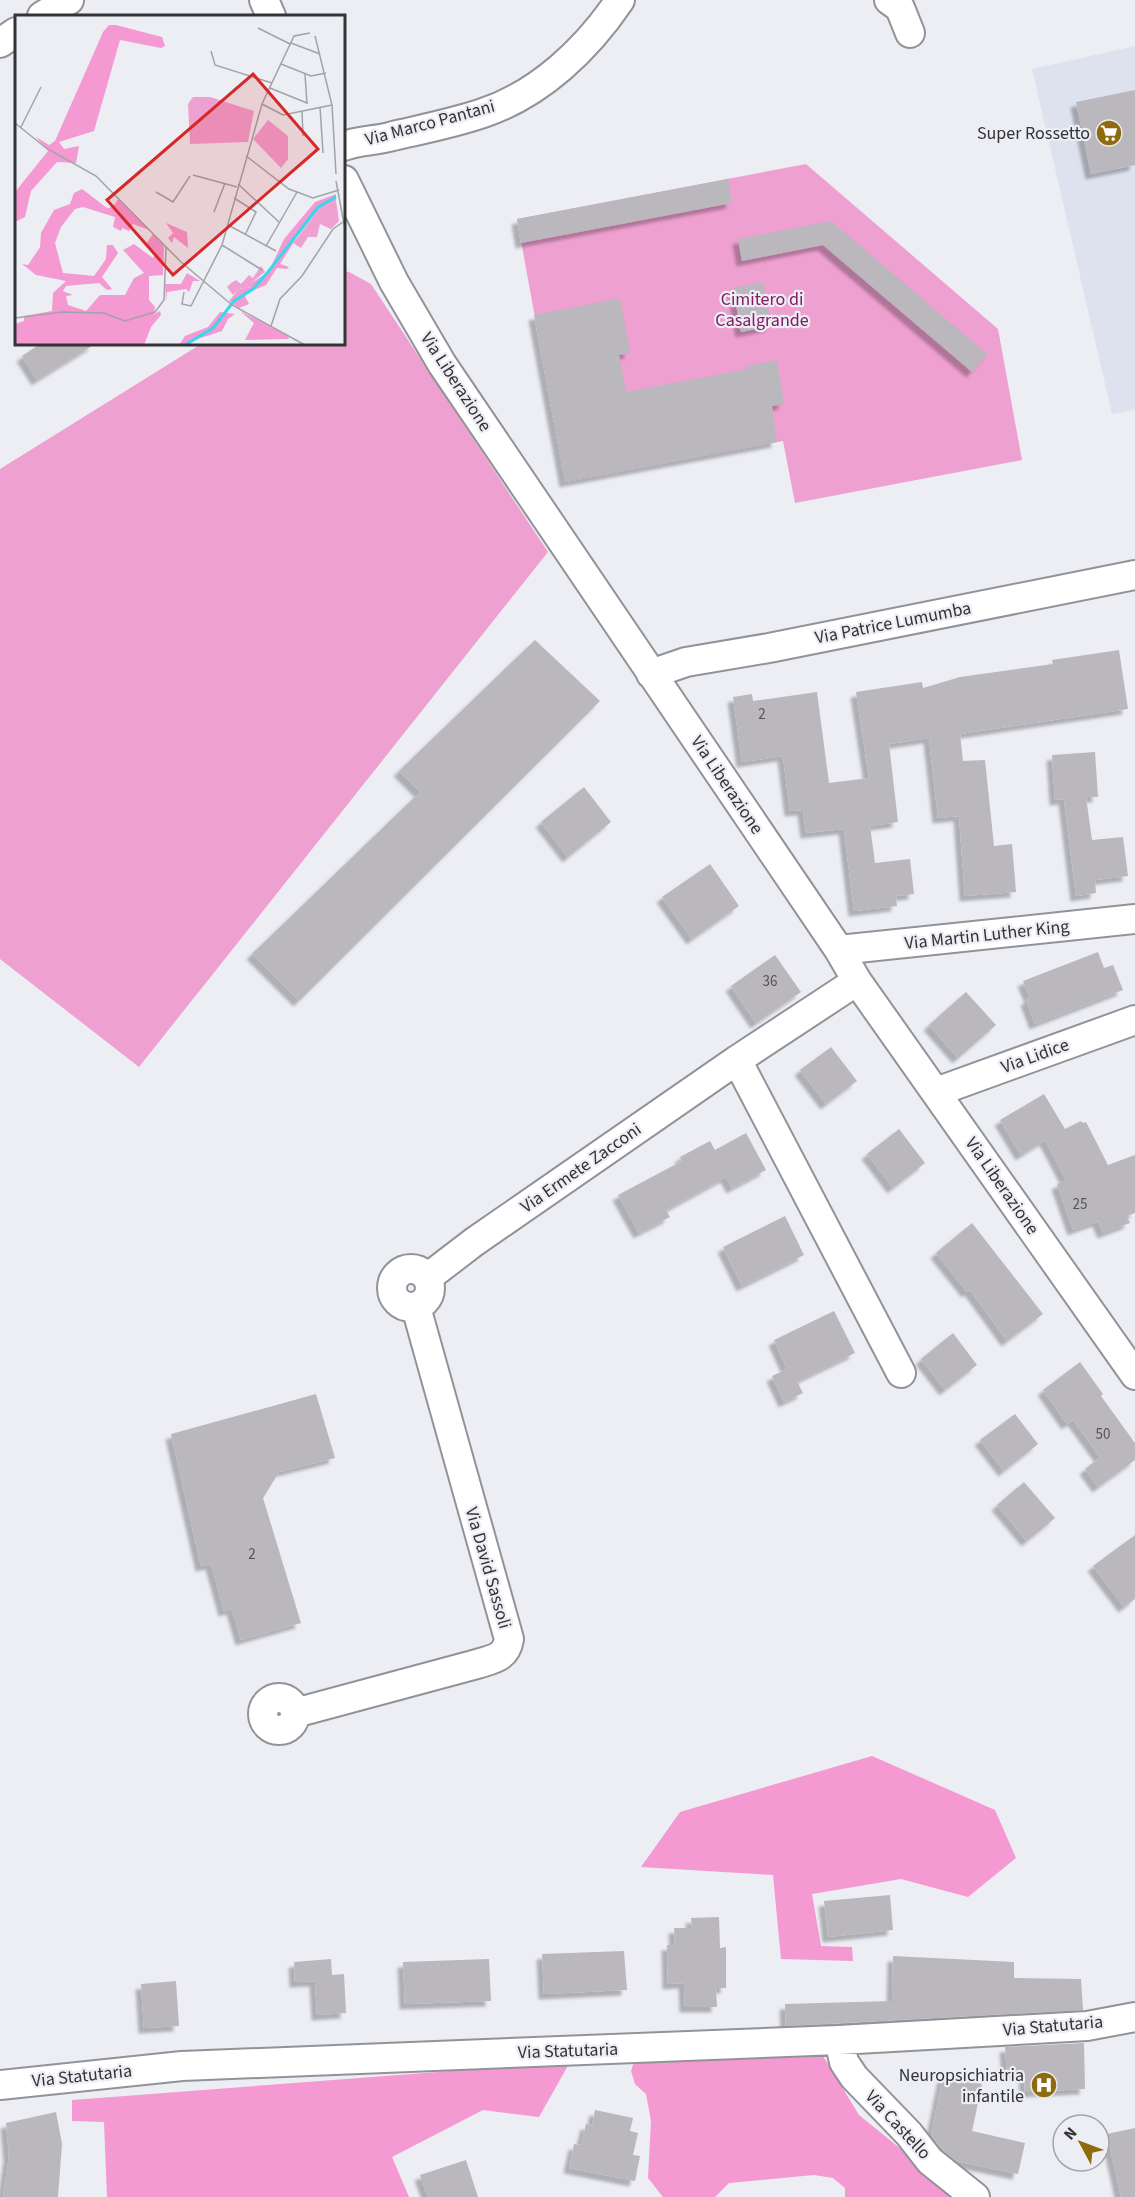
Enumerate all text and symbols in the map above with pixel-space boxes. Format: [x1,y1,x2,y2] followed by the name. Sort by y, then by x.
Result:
[15,15,345,345] inset map
[362,94,498,152] street label: Via Marco Pantani
[1094,118,1124,148] supermarket icon: Super Rossetto
[977,121,1090,146] place label: Super Rossetto
[715,287,809,333] park label: Cimitero di Casalgrande
[414,327,498,437] street label: Via Liberazione
[813,596,973,650] street label: Via Patrice Lumumba
[758,704,766,725] house number: 2
[685,731,769,839] street label: Via Liberazione
[903,914,1071,956] street label: Via Martin Luther King
[763,971,777,992] house number: 36
[997,1032,1073,1080] street label: Via Lidice
[516,1117,646,1219] street label: Via Ermete Zacconi
[959,1132,1045,1240] street label: Via Liberazione
[1073,1194,1087,1215] house number: 25
[1096,1424,1110,1445] house number: 50
[459,1504,517,1632] street label: Via David Sassoli
[248,1544,256,1565] house number: 2
[1002,2009,1104,2043] street label: Via Statutaria
[517,2037,619,2065] street label: Via Statutaria
[31,2058,133,2094] street label: Via Statutaria
[899,2063,1024,2109] place label: Neuropsichiatria infantile
[1029,2070,1059,2100] hospital icon: Neuropsichiatria infantile
[859,2085,937,2165] street label: Via Castello
[1051,2113,1111,2173] north arrow
[1059,2123,1082,2145] text: N

